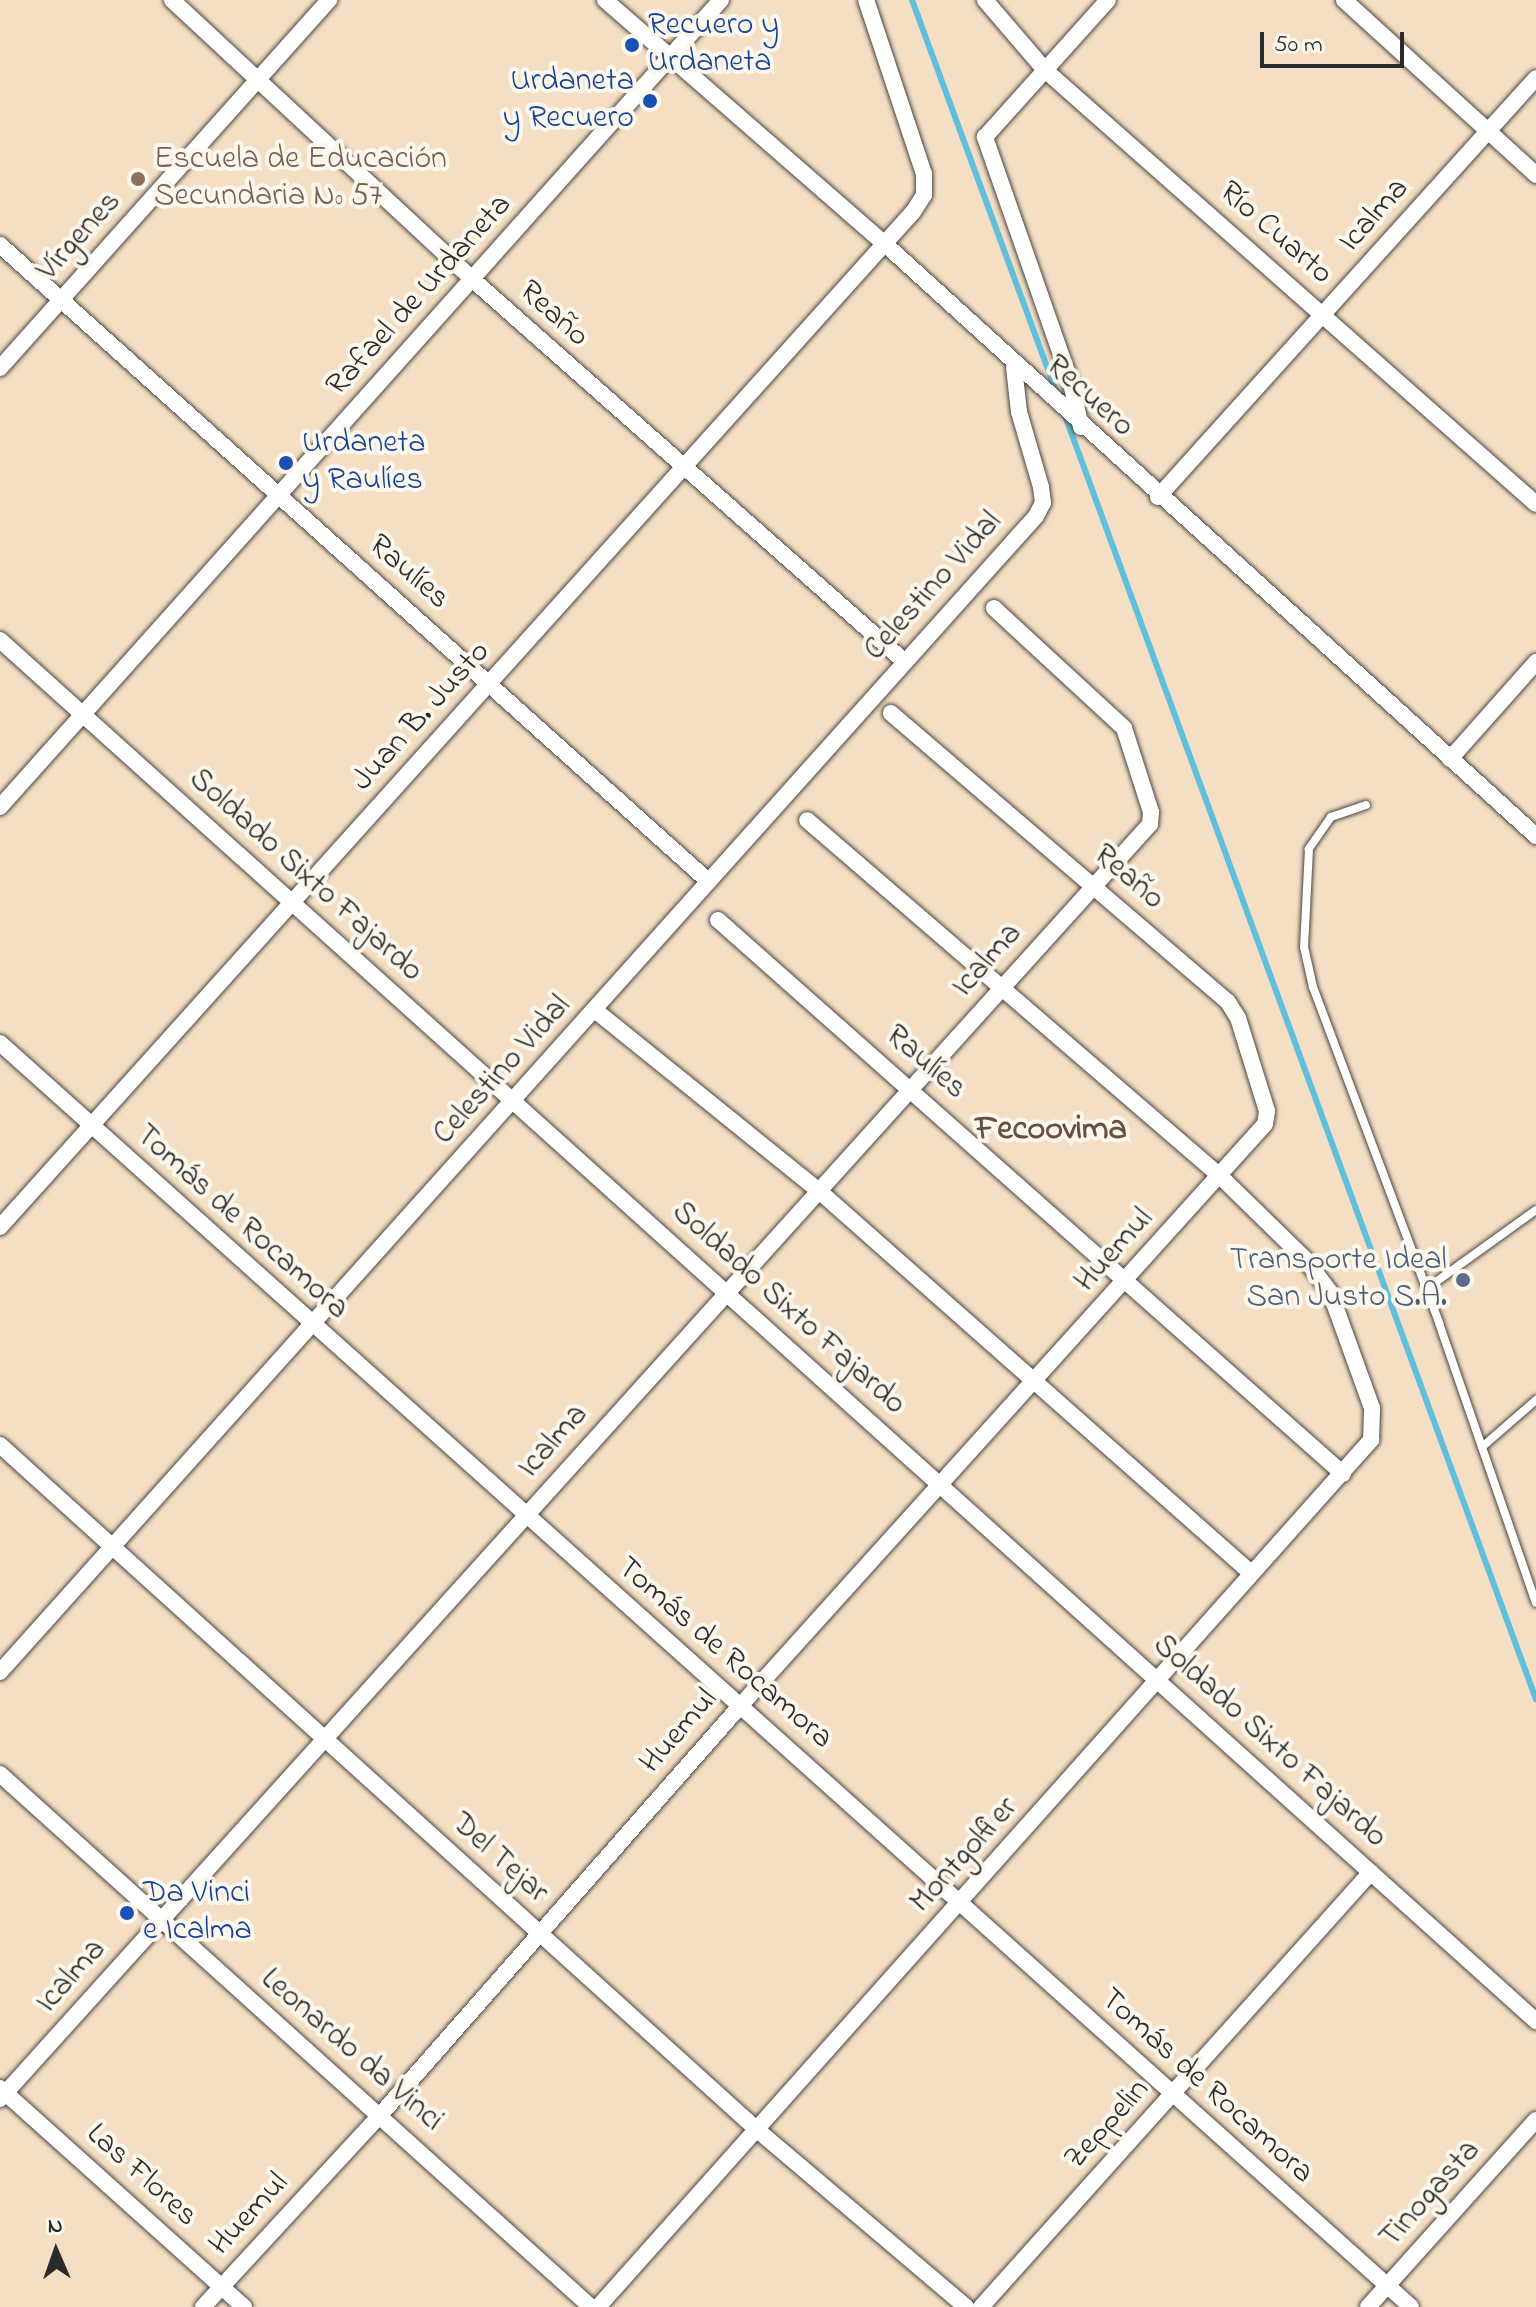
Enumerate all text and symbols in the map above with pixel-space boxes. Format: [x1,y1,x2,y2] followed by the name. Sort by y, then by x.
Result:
[648,8,779,83] place label: Recuero y Urdaneta
[1264,16,1408,66] scale bar
[1274,28,1323,63] text: 50 m
[623,36,641,54] marker: Recuero y Urdaneta
[503,64,634,139] place label: Urdaneta y Recuero
[641,92,659,110] marker: Urdaneta y Recuero
[154,142,447,217] place label: Escuela de Educación Secundaria Nº 57
[129,170,147,188] marker: Escuela de Educación Secundaria Nº 57
[1332,171,1418,261] street label: Icalma
[1210,174,1340,294] street label: Río Cuarto
[30,184,130,290] street label: Vírgenes
[319,187,521,405] street label: Rafael de Urdaneta
[510,273,596,357] street label: Reaño
[1037,347,1141,447] street label: Recuero
[302,426,426,501] place label: Urdaneta y Raulíes
[277,454,295,472] marker: Urdaneta y Raulíes
[857,504,1011,670] street label: Celestino Vidal
[360,527,456,619] street label: Raulíes
[345,634,499,800] street label: Juan B. Justo
[180,761,430,991] street label: Soldado Sixto Fajardo
[1085,837,1171,919] street label: Reaño
[945,916,1031,1006] street label: Icalma
[426,988,580,1154] street label: Celestino Vidal
[877,1017,973,1109] street label: Raulíes
[975,1111,1127,1151] district label: Fecoovima
[126,1117,356,1329] street label: Tomás de Rocamora
[663,1194,913,1424] street label: Soldado Sixto Fajardo
[1067,1201,1163,1301] street label: Huemul
[1230,1243,1447,1318] place label: Transporte Ideal San Justo S.A.
[1454,1271,1472,1289] marker: Transporte Ideal San Justo S.A.
[511,1397,597,1487] street label: Icalma
[608,1550,840,1758] street label: Tomás de Rocamora
[1144,1627,1394,1857] street label: Soldado Sixto Fajardo
[633,1682,727,1782] street label: Huemul
[903,1790,1027,1922] street label: Montgolfier
[443,1805,555,1913] street label: Del Tejar
[143,1876,252,1951] place label: Da Vinci e Icalma
[118,1904,136,1922] marker: Da Vinci e Icalma
[29,1932,115,2022] street label: Icalma
[252,1961,450,2141] street label: Leonardo da Vinci
[1091,1981,1321,2193] street label: Tomás de Rocamora
[1057,2072,1159,2178] street label: Zeppelin
[77,2116,205,2236] street label: Las Flores
[1372,2133,1490,2257] street label: Tinogasta
[202,2166,298,2264] street label: Huemul
[16,2211,96,2291] north arrow
[47,2211,63,2243] text: N

